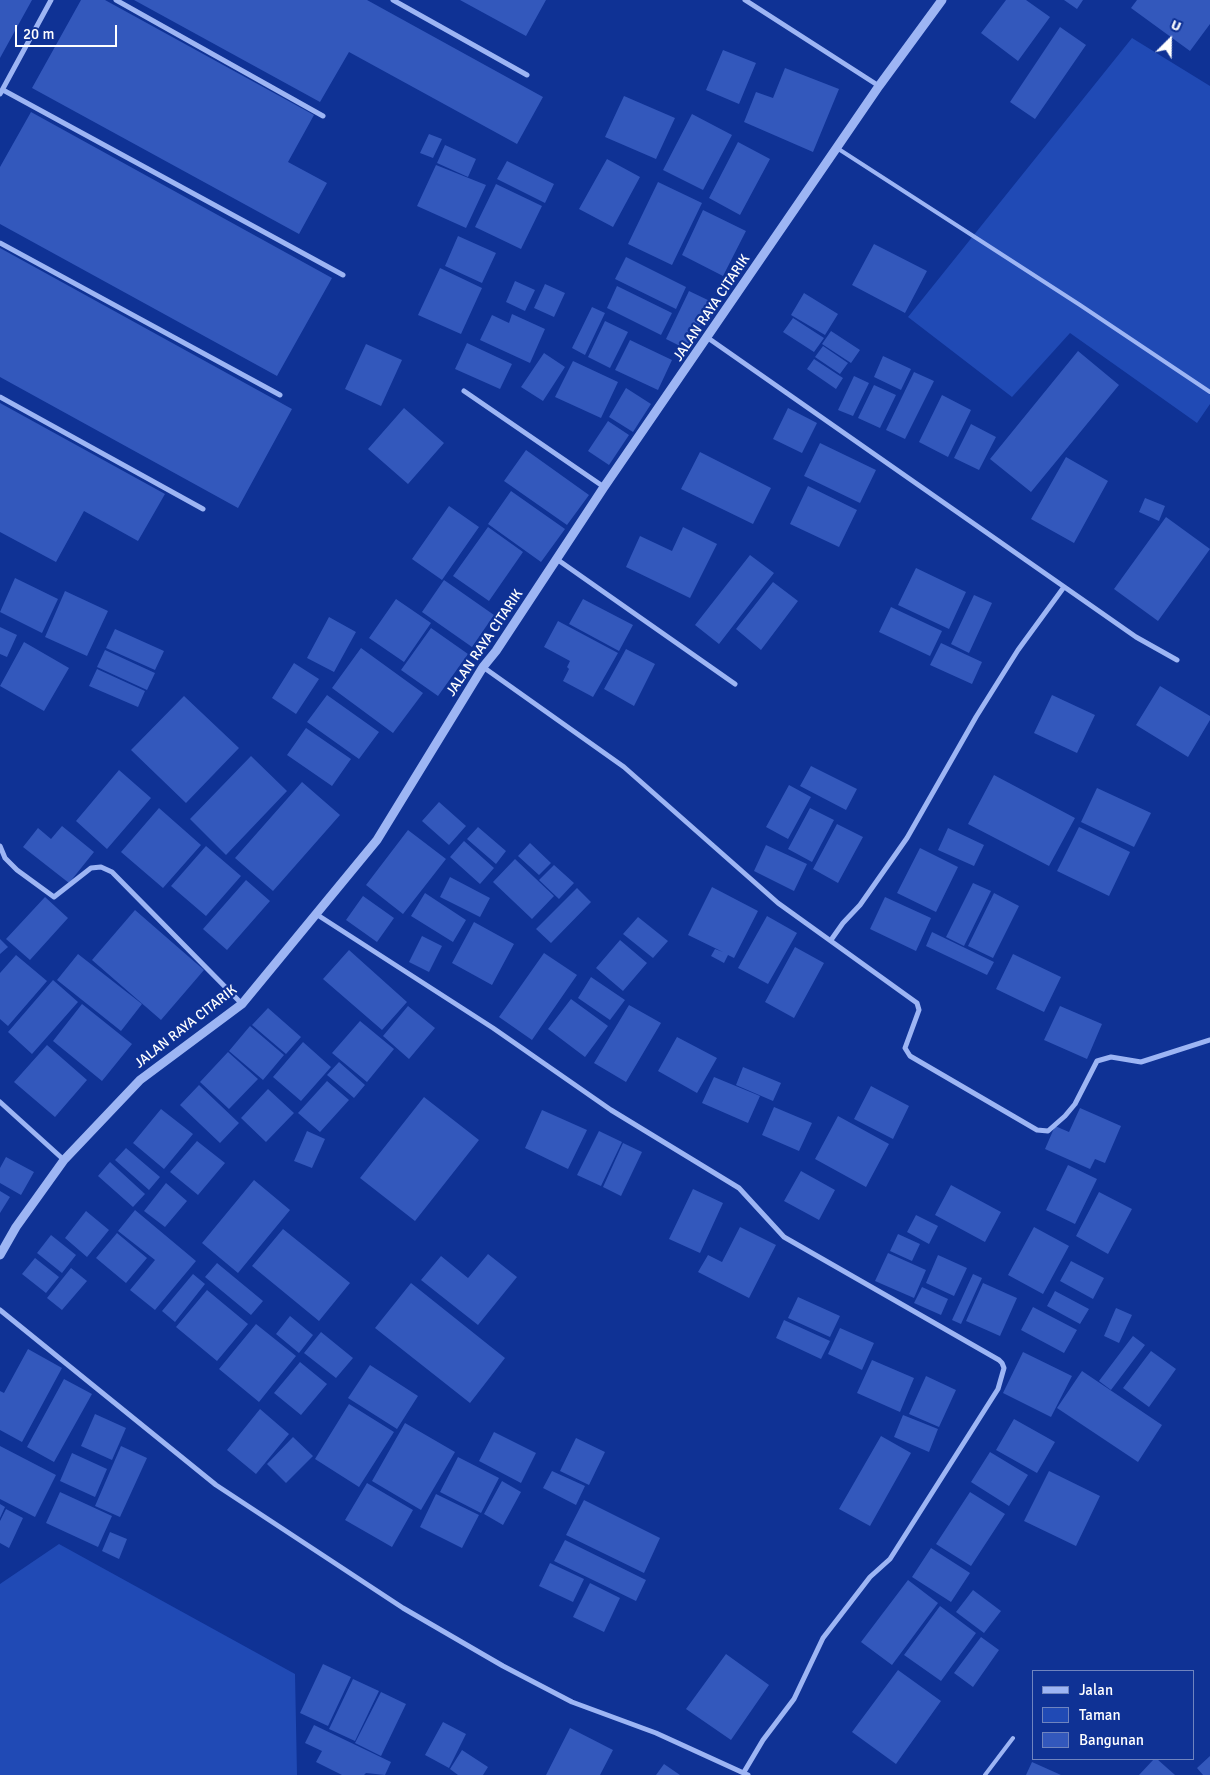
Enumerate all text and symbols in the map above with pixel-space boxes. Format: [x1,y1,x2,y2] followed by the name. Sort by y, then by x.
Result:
[18,15,120,47] scale bar
[1145,15,1195,65] north arrow
[1168,16,1184,35] text: U
[23,25,54,43] text: 20 m
[670,251,754,365] street label: JALAN RAYA CITARIK
[443,586,527,700] street label: JALAN RAYA CITARIK
[132,982,240,1072] street label: JALAN RAYA CITARIK
[1032,1670,1195,1760] legend
[1079,1681,1113,1699] text: Jalan
[1079,1706,1121,1724] text: Taman
[1079,1731,1144,1749] text: Bangunan

